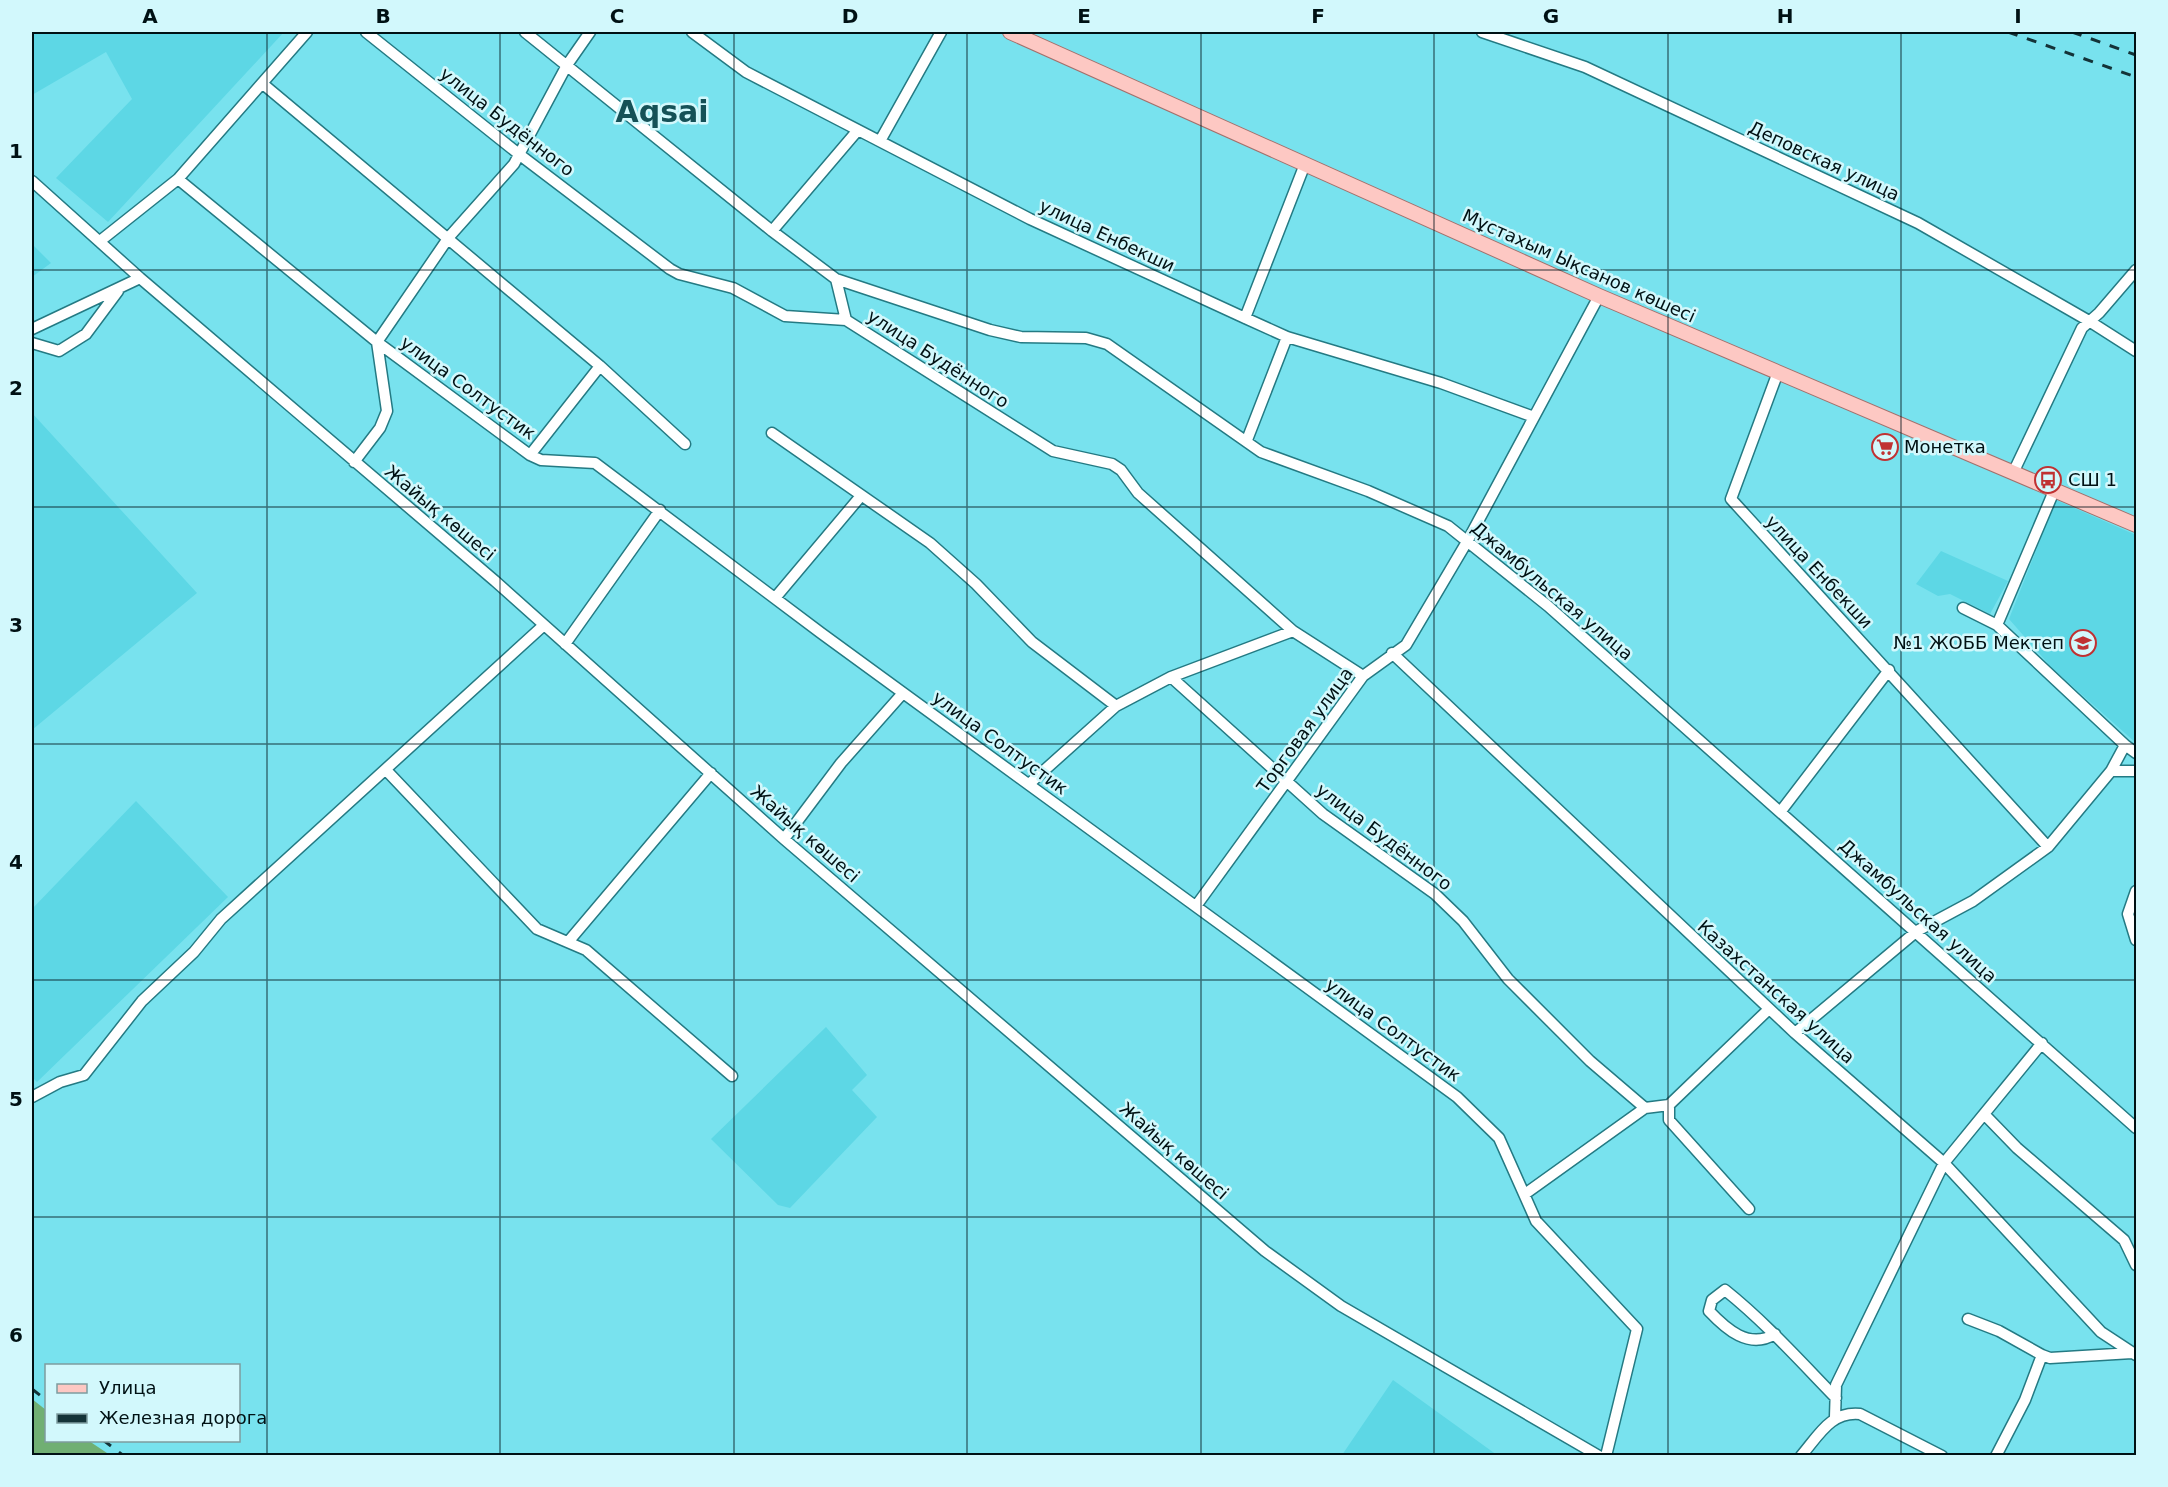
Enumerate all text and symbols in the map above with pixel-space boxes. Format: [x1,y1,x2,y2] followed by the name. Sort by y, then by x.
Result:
[142,4,158,28] text: A
[375,4,391,28] text: B
[610,4,624,28] text: C
[842,4,858,28] text: D
[1077,4,1091,28] text: E
[1311,4,1325,28] text: F
[1543,4,1559,28] text: G
[1777,4,1793,28] text: H
[2014,4,2022,28] text: I
[436,63,579,180] street label: улица Будённого
[615,94,709,129] district label: Aqsai
[1745,116,1903,205] street label: Деповская улица
[9,139,23,163] text: 1
[1036,195,1178,276] street label: улица Енбекши
[1459,205,1699,327] street label: Мұстахым Ықсанов көшесі
[864,305,1013,412] street label: улица Будённого
[397,331,540,444] street label: улица Солтустик
[9,376,23,400] text: 2
[1870,432,1900,462] supermarket icon: Монетка
[1904,436,1986,457] place label: Монетка
[381,460,500,565] street label: Жайық көшесі
[2033,465,2063,495] bus stop icon: СШ 1
[2068,469,2117,490] place label: СШ 1
[1761,511,1877,633] street label: улица Енбекши
[1467,517,1637,664] street label: Джамбульская улица
[9,613,23,637] text: 3
[2068,628,2098,658] school or university icon: №1 ЖОББ Мектеп
[1893,632,2064,653] place label: №1 ЖОББ Мектеп
[1252,663,1357,797] street label: Торговая улица
[929,686,1072,799] street label: улица Солтустик
[1312,779,1456,894] street label: улица Будённого
[747,781,864,887] street label: Жайық көшесі
[1835,834,2001,987] street label: Джамбульская улица
[9,850,23,874] text: 4
[1694,916,1859,1068] street label: Казахстанская улица
[1322,973,1465,1086] street label: улица Солтустик
[9,1087,23,1111] text: 5
[1116,1098,1233,1204] street label: Жайық көшесі
[9,1323,23,1347] text: 6
[45,1364,240,1442] legend
[99,1377,156,1398] text: Улица
[99,1407,267,1428] text: Железная дорога

